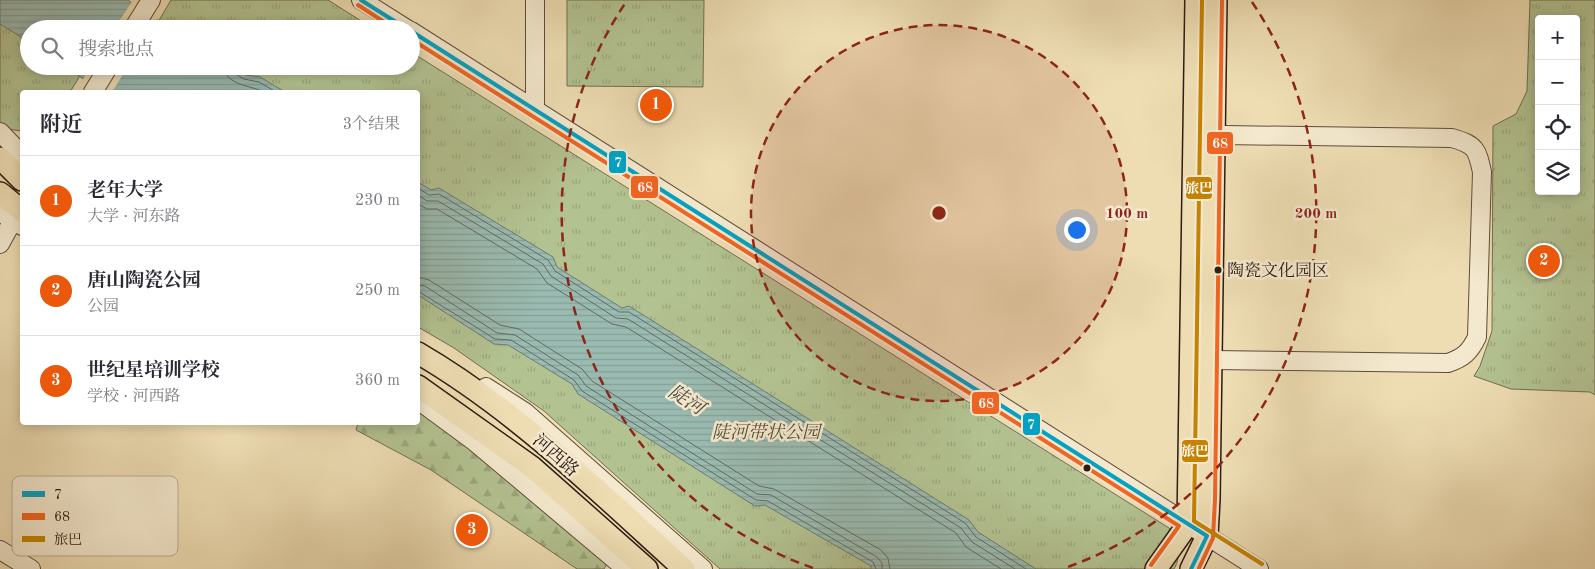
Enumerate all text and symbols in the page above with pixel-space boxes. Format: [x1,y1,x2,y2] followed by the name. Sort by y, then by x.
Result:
[1535,15,1580,195] map controls
[1535,15,1580,60] button: +
[20,20,420,75] search box
[38,34,66,62] icon: search
[78,41,154,60] text: 搜索地点
[1535,60,1580,105] button: −
[640,86,672,124] pin: 1
[1535,105,1580,150] button: locate
[40,115,82,136] text: 附近
[343,117,400,133] text: 3个结果
[1206,131,1234,155] line badge: 68
[1212,137,1228,151] text: 68
[608,150,627,174] line badge: 7
[1535,150,1580,195] button: layers
[614,156,622,170] text: 7
[630,175,659,199] line badge: 68
[1185,176,1213,200] line badge: 旅巴
[637,181,653,195] text: 68
[1185,181,1213,196] text: 旅巴
[87,182,163,201] text: 老年大学
[51,193,61,209] text: 1
[355,193,400,209] text: 230 m
[930,204,948,222] centre of rings
[1106,207,1148,222] text: 100 m
[1295,207,1337,222] text: 200 m
[87,209,180,225] text: 大学 · 河东路
[1064,217,1090,243] your location
[1528,242,1560,280] pin: 2
[1227,261,1329,280] place label: 陶瓷文化园区
[1213,265,1223,275] marker: 陶瓷文化园区
[87,272,201,291] text: 唐山陶瓷公园
[51,283,61,299] text: 2
[355,283,400,299] text: 250 m
[87,299,119,315] text: 公园
[87,362,220,381] text: 世纪星培训学校
[51,373,61,389] text: 3
[355,373,400,389] text: 360 m
[665,381,710,421] water label: 陡河
[87,389,180,405] text: 学校 · 河西路
[971,391,1000,415] line badge: 68
[978,397,994,411] text: 68
[1022,412,1041,436] line badge: 7
[1027,418,1035,432] text: 7
[712,422,823,442] park label: 陡河带状公园
[529,430,583,480] street label: 河西路
[1181,439,1209,463] line badge: 旅巴
[1181,444,1209,459] text: 旅巴
[1082,463,1092,473] unlabelled marker
[12,476,178,556] legend
[54,488,62,502] text: 7
[54,510,70,524] text: 68
[456,511,488,549] pin: 3
[54,532,82,547] text: 旅巴

